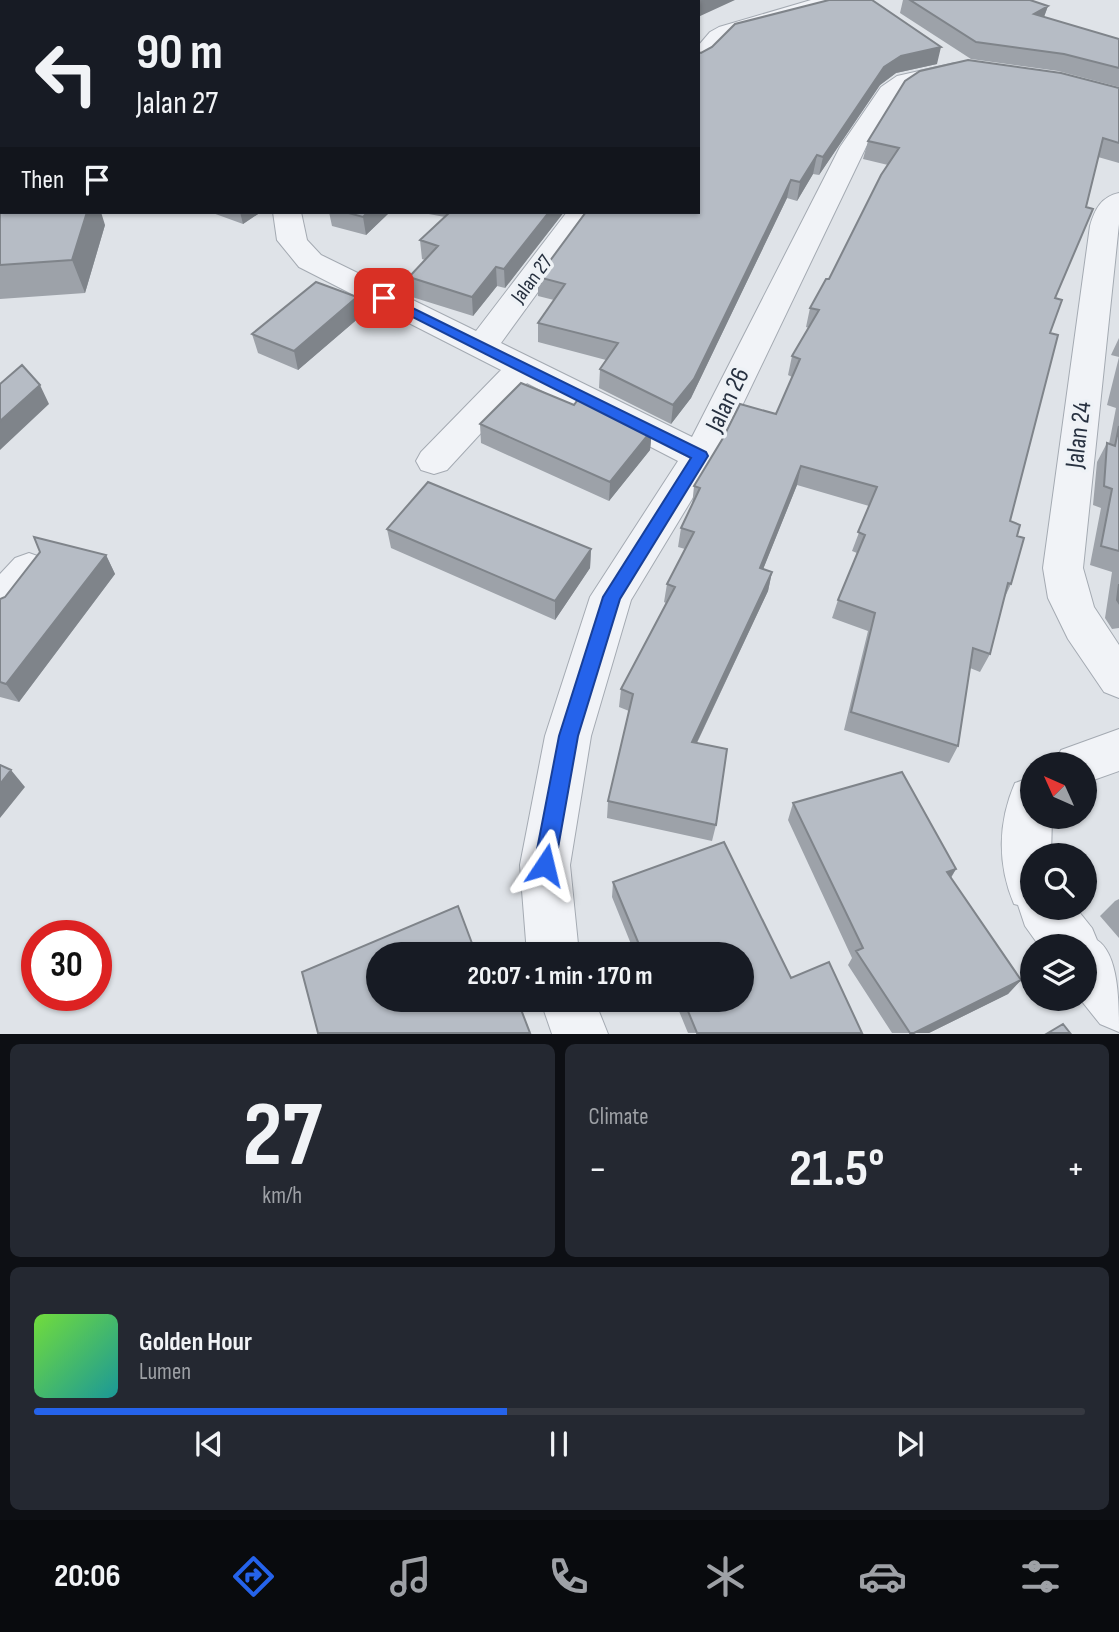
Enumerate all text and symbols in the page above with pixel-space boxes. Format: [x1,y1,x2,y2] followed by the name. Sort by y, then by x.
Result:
[136,24,223,83] text: 90 m
[21,28,112,119] icon: left
[136,84,218,123] text: Jalan 27
[78,161,116,199] icon: arrive
[21,165,64,196] text: Then
[505,250,559,309] street label: Jalan 27
[354,268,414,328] pin
[365,279,403,317] icon: arrive
[699,363,757,438] street label: Jalan 26
[1059,400,1098,471] street label: Jalan 24
[1020,752,1097,830] north arrow
[1020,752,1097,1011] map controls
[508,828,582,902] position arrow
[1020,843,1097,920] button: search
[21,920,112,1011] speed limit sign: 30
[1020,934,1097,1011] button: layers
[468,961,652,992] text: 20:07 · 1 min · 170 m
[242,1082,322,1191] text: 27
[589,1103,648,1131] text: Climate
[789,1138,884,1201] text: 21.5°
[589,1147,607,1192] text: −
[1066,1147,1085,1192] text: +
[262,1182,302,1210] text: km/h
[139,1327,252,1358] text: Golden Hour
[139,1358,191,1386] text: Lumen
[190,1425,228,1463] icon: previous
[540,1425,578,1463] icon: pause
[891,1425,929,1463] icon: next
[229,1552,278,1601] icon: directions
[386,1552,435,1601] icon: music
[544,1552,593,1601] icon: phone
[701,1552,750,1601] icon: climate
[858,1552,907,1601] icon: car
[1016,1552,1065,1601] icon: filters
[54,1557,121,1596] text: 20:06

